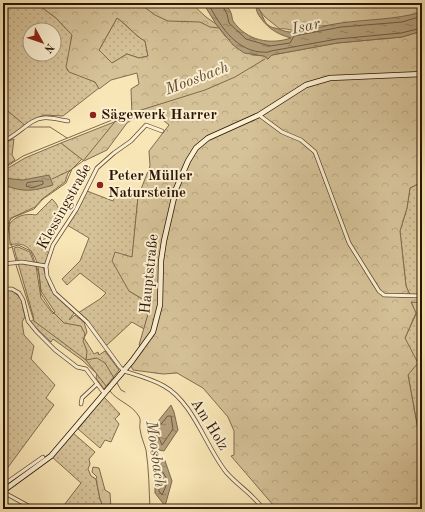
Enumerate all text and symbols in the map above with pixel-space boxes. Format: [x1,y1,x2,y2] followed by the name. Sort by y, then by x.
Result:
[289,16,323,38] water label: Isar
[22,22,62,62] north arrow
[41,41,55,55] text: N
[162,60,231,99] water label: Moosbach
[101,108,217,123] place label: Sägewerk Harrer
[88,110,98,120] marker: Sägewerk Harrer
[35,161,95,252] street label: Klessingstraße
[108,169,193,201] place label: Peter Müller Natursteine
[95,180,105,190] marker: Peter Müller Natursteine
[138,233,162,315] street label: Hauptstraße
[187,397,231,453] street label: Am Holz
[142,419,168,488] water label: Moosbach

